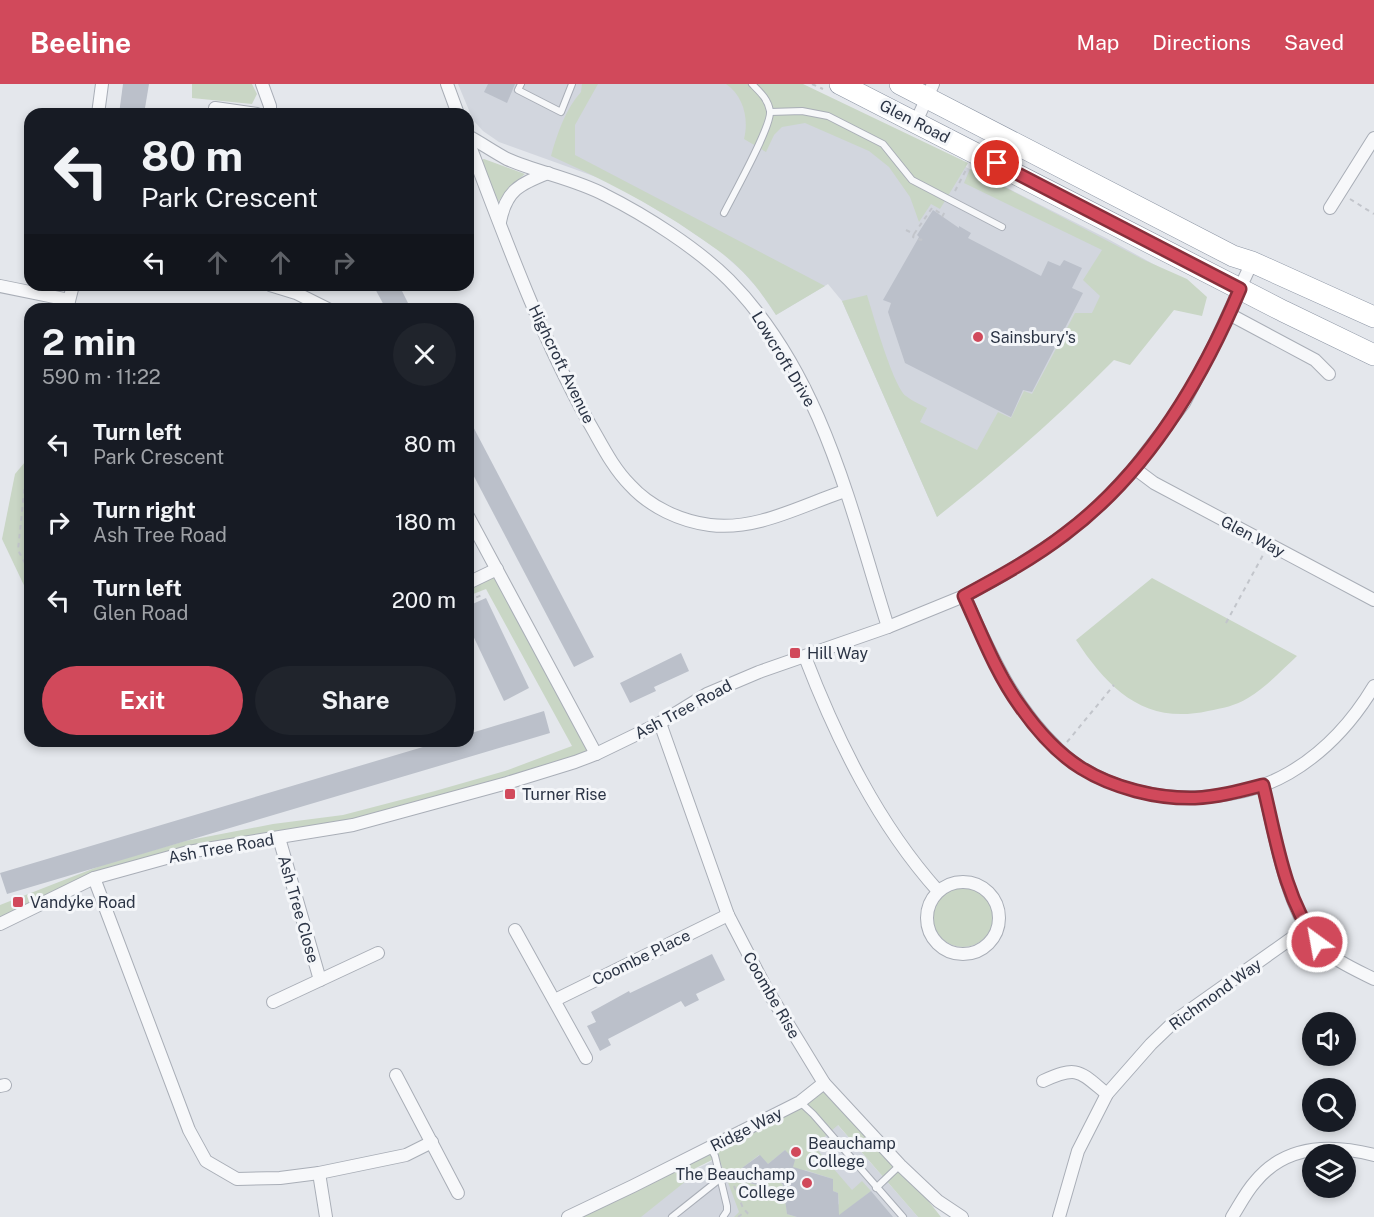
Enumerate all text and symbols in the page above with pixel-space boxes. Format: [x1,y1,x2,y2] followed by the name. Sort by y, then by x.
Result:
[30,26,131,59] text: Beeline
[1077,30,1119,55] text: Map
[1152,30,1251,55] text: Directions
[1284,30,1344,55] text: Saved
[876,96,953,147] street label: Glen Road
[141,131,243,180] text: 80 m
[42,132,120,210] icon: left
[971,137,1022,188] pin
[980,146,1013,179] icon: arrive
[141,181,318,213] text: Park Crescent
[138,246,171,279] icon: left
[201,246,234,279] icon: ahead
[264,246,297,279] icon: ahead
[327,246,360,279] icon: right
[525,302,599,427] street label: Highcroft Avenue
[748,308,819,410] street label: Lowcroft Drive
[42,321,136,363] text: 2 min
[393,323,456,386] button: close
[990,328,1076,347] place label: Sainsbury's
[971,330,985,344] marker: Sainsbury's
[42,365,161,389] text: 590 m · 11:22
[93,419,182,445] text: Turn left
[42,428,75,461] icon: left
[404,431,456,457] text: 80 m
[93,445,224,469] text: Park Crescent
[93,497,196,523] text: Turn right
[42,506,75,539] icon: right
[395,509,456,535] text: 180 m
[1218,512,1288,561] street label: Glen Way
[93,523,227,547] text: Ash Tree Road
[93,575,182,601] text: Turn left
[42,584,75,617] icon: left
[392,587,456,613] text: 200 m
[93,601,188,625] text: Glen Road
[807,644,868,663] place label: Hill Way
[788,646,802,660] marker: Hill Way
[42,666,243,735] button: Exit
[255,666,456,735] button: Share
[631,676,735,743] street label: Ash Tree Road
[522,785,607,804] place label: Turner Rise
[503,787,517,801] marker: Turner Rise
[167,830,276,867] street label: Ash Tree Road
[274,853,323,965] street label: Ash Tree Close
[30,893,136,912] place label: Vandyke Road
[11,895,25,909] marker: Vandyke Road
[1285,910,1349,974] position arrow
[589,925,693,989] street label: Coombe Place
[739,948,804,1042] street label: Coombe Rise
[1165,954,1265,1034] street label: Richmond Way
[1302,1012,1356,1198] map controls
[1302,1012,1356,1066] button: sound
[1302,1078,1356,1132] button: search
[707,1103,786,1156] street label: Ridge Way
[808,1134,896,1171] place label: Beauchamp College
[1302,1144,1356,1198] button: layers
[789,1145,803,1159] marker: Beauchamp College
[676,1165,795,1202] place label: The Beauchamp College
[800,1176,814,1190] marker: The Beauchamp College

